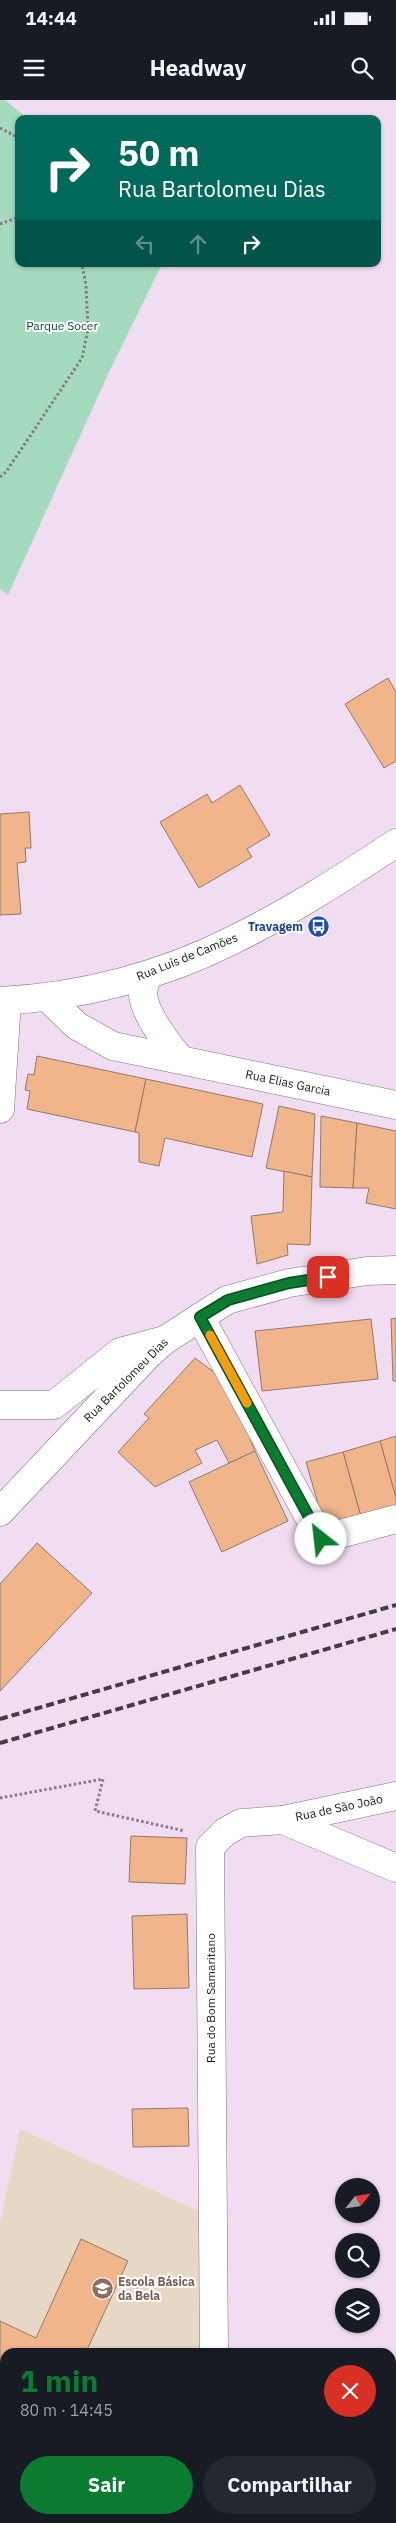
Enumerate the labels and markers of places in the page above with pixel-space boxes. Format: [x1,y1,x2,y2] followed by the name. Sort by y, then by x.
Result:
[307,915,331,939] bus stop icon: Travagem
[248,919,303,934] place label: Travagem
[307,1256,349,1298] pin
[118,2274,195,2303] place label: Escola Básica da Bela
[90,2277,114,2301] school or university icon: Escola Básica da Bela

